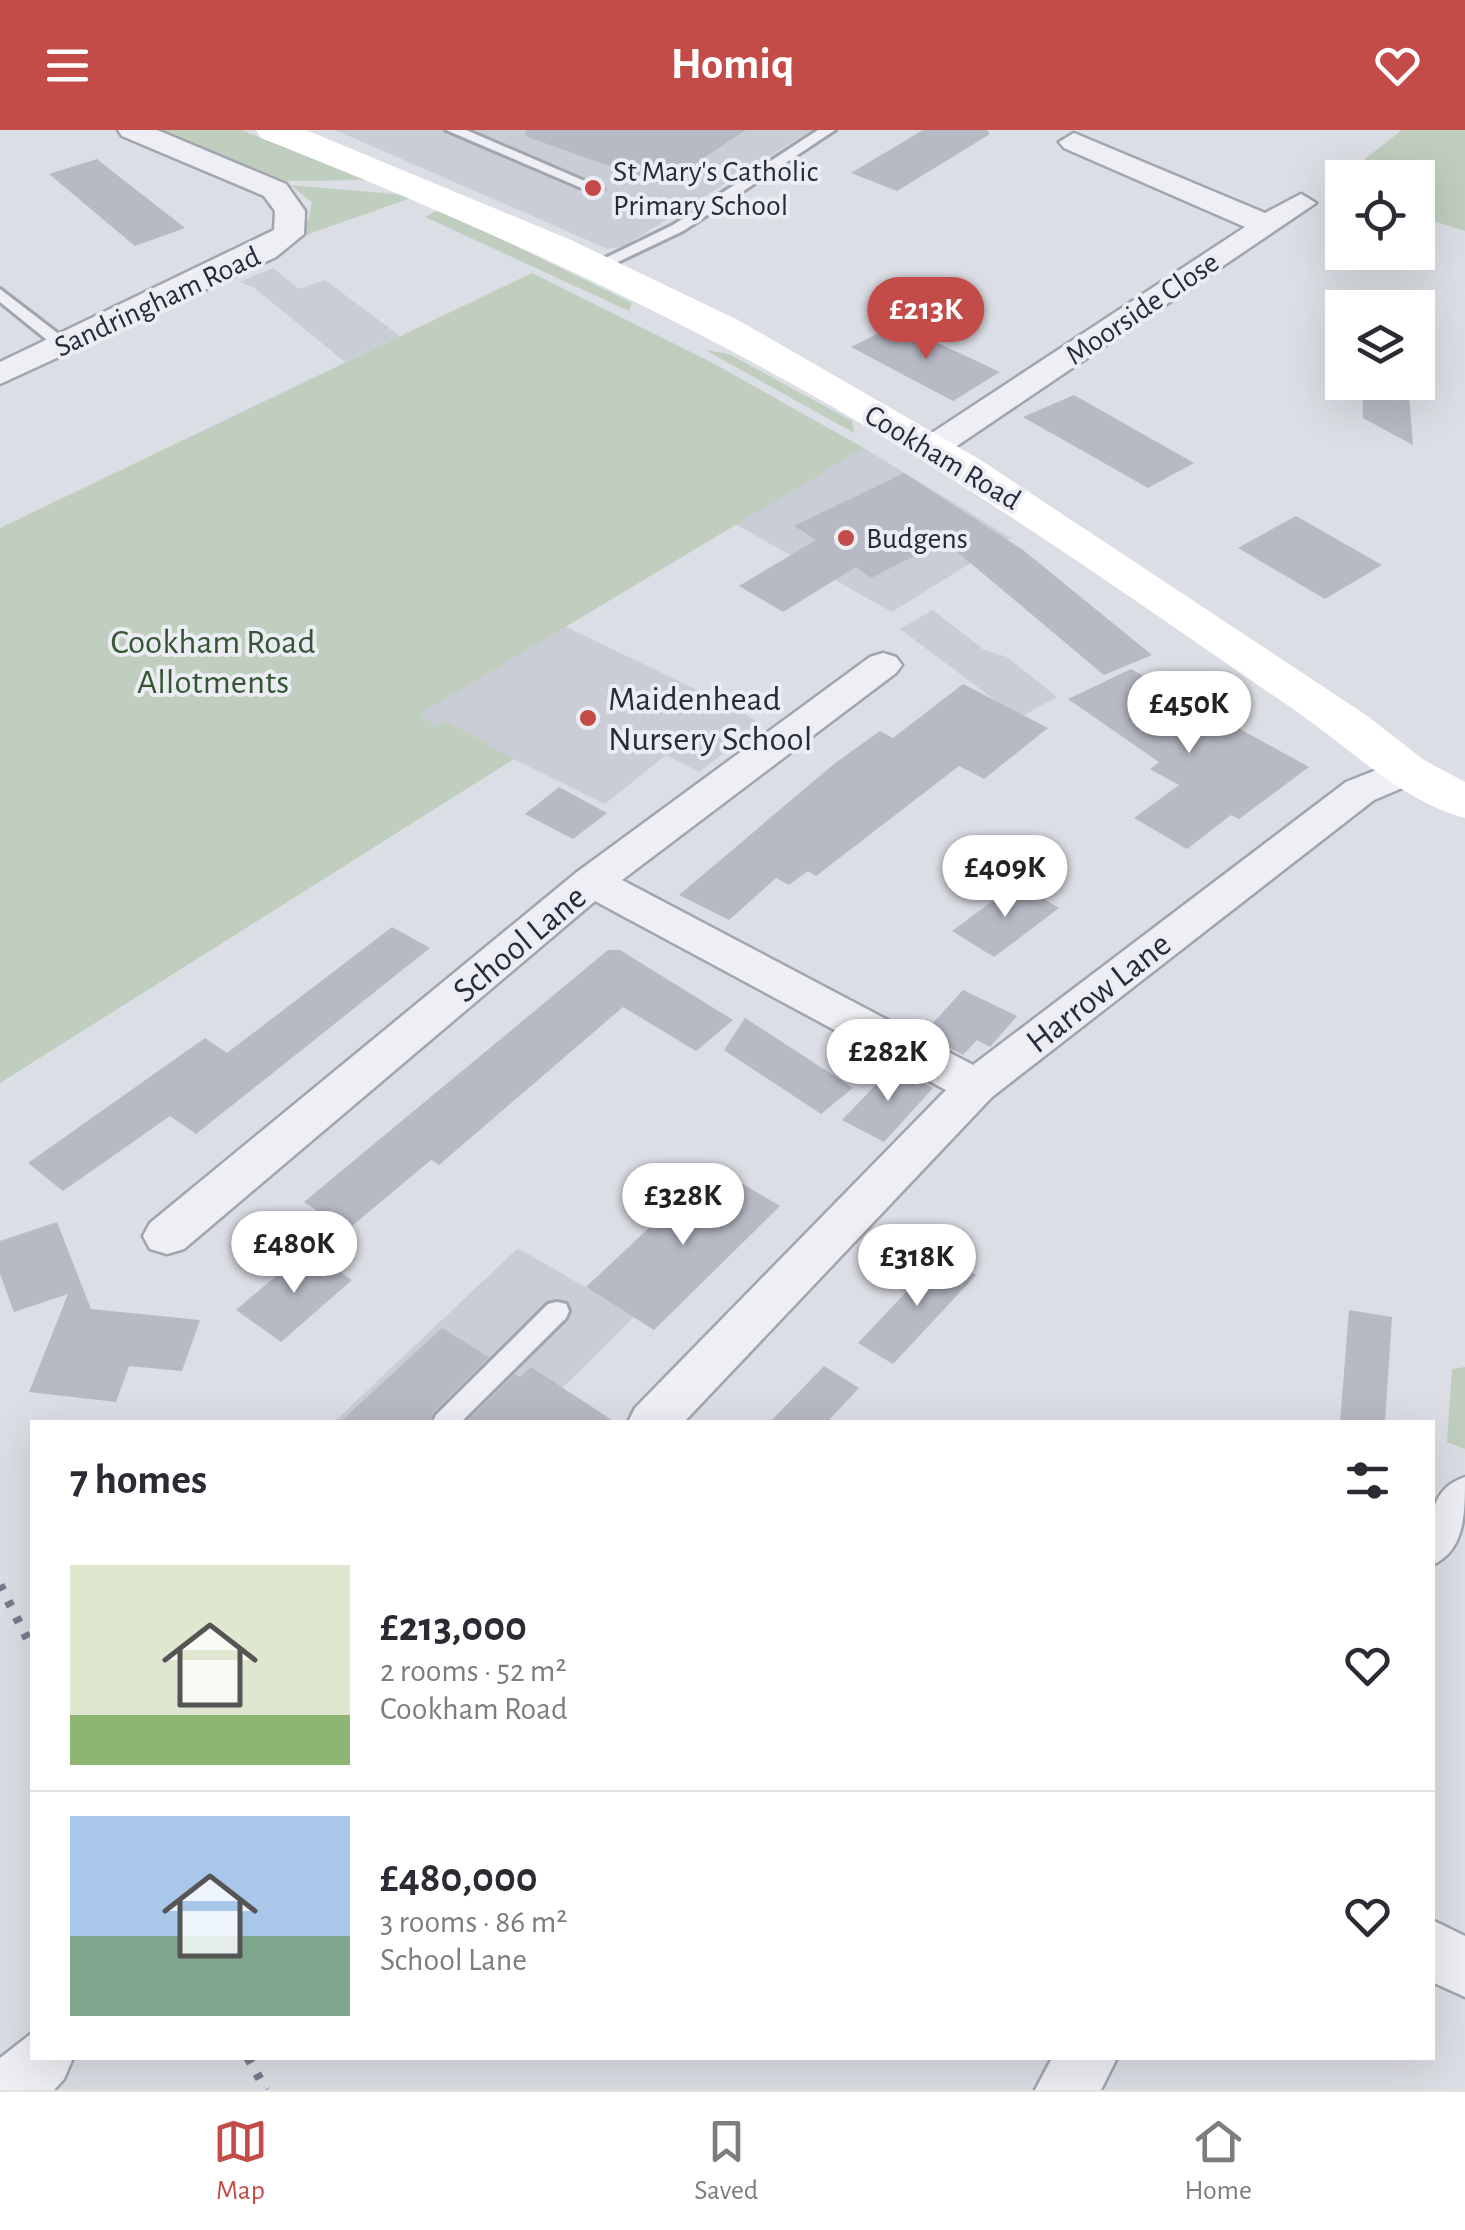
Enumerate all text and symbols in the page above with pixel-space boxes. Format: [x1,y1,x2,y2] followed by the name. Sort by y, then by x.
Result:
[40,38,95,93] icon: menu
[1370,38,1425,93] icon: heart
[671,42,794,87] text: Homiq
[613,157,819,221] place label: St Mary's Catholic Primary School
[1325,160,1435,400] map controls
[1325,160,1435,270] button: locate
[582,177,604,199] marker: St Mary's Catholic Primary School
[50,241,265,363] street label: Sandringham Road
[1061,247,1224,371] street label: Moorside Close
[856,277,996,362] pin: £213K
[1325,290,1435,400] button: layers
[889,293,963,325] text: £213K
[859,400,1026,516] street label: Cookham Road
[866,524,968,554] place label: Budgens
[835,527,857,549] marker: Budgens
[110,625,316,700] park label: Cookham Road Allotments
[1119,671,1259,756] pin: £450K
[608,682,812,757] place label: Maidenhead Nursery School
[1149,687,1229,719] text: £450K
[577,707,599,729] marker: Maidenhead Nursery School
[935,835,1075,920] pin: £409K
[964,851,1046,883] text: £409K
[447,879,593,1009] street label: School Lane
[1020,926,1178,1060] street label: Harrow Lane
[818,1019,958,1104] pin: £282K
[849,1035,927,1067] text: £282K
[613,1163,753,1248] pin: £328K
[644,1179,722,1211] text: £328K
[224,1211,364,1296] pin: £480K
[847,1224,987,1309] pin: £318K
[253,1227,335,1259] text: £480K
[880,1240,954,1272] text: £318K
[1340,1453,1395,1508] icon: filters
[70,1459,207,1501] text: 7 homes
[150,1605,270,1725] icon: home
[380,1606,527,1648] text: £213,000
[1340,1638,1395,1693] icon: heart
[380,1655,567,1687] text: 2 rooms · 52 m²
[380,1693,568,1725] text: Cookham Road
[150,1856,270,1976] icon: home
[380,1857,538,1899] text: £480,000
[1340,1889,1395,1944] icon: heart
[380,1906,567,1938] text: 3 rooms · 86 m²
[380,1944,527,1976] text: School Lane
[213,2114,268,2208] tab: Map
[694,2114,758,2208] tab: Saved
[1185,2114,1252,2208] tab: Home

